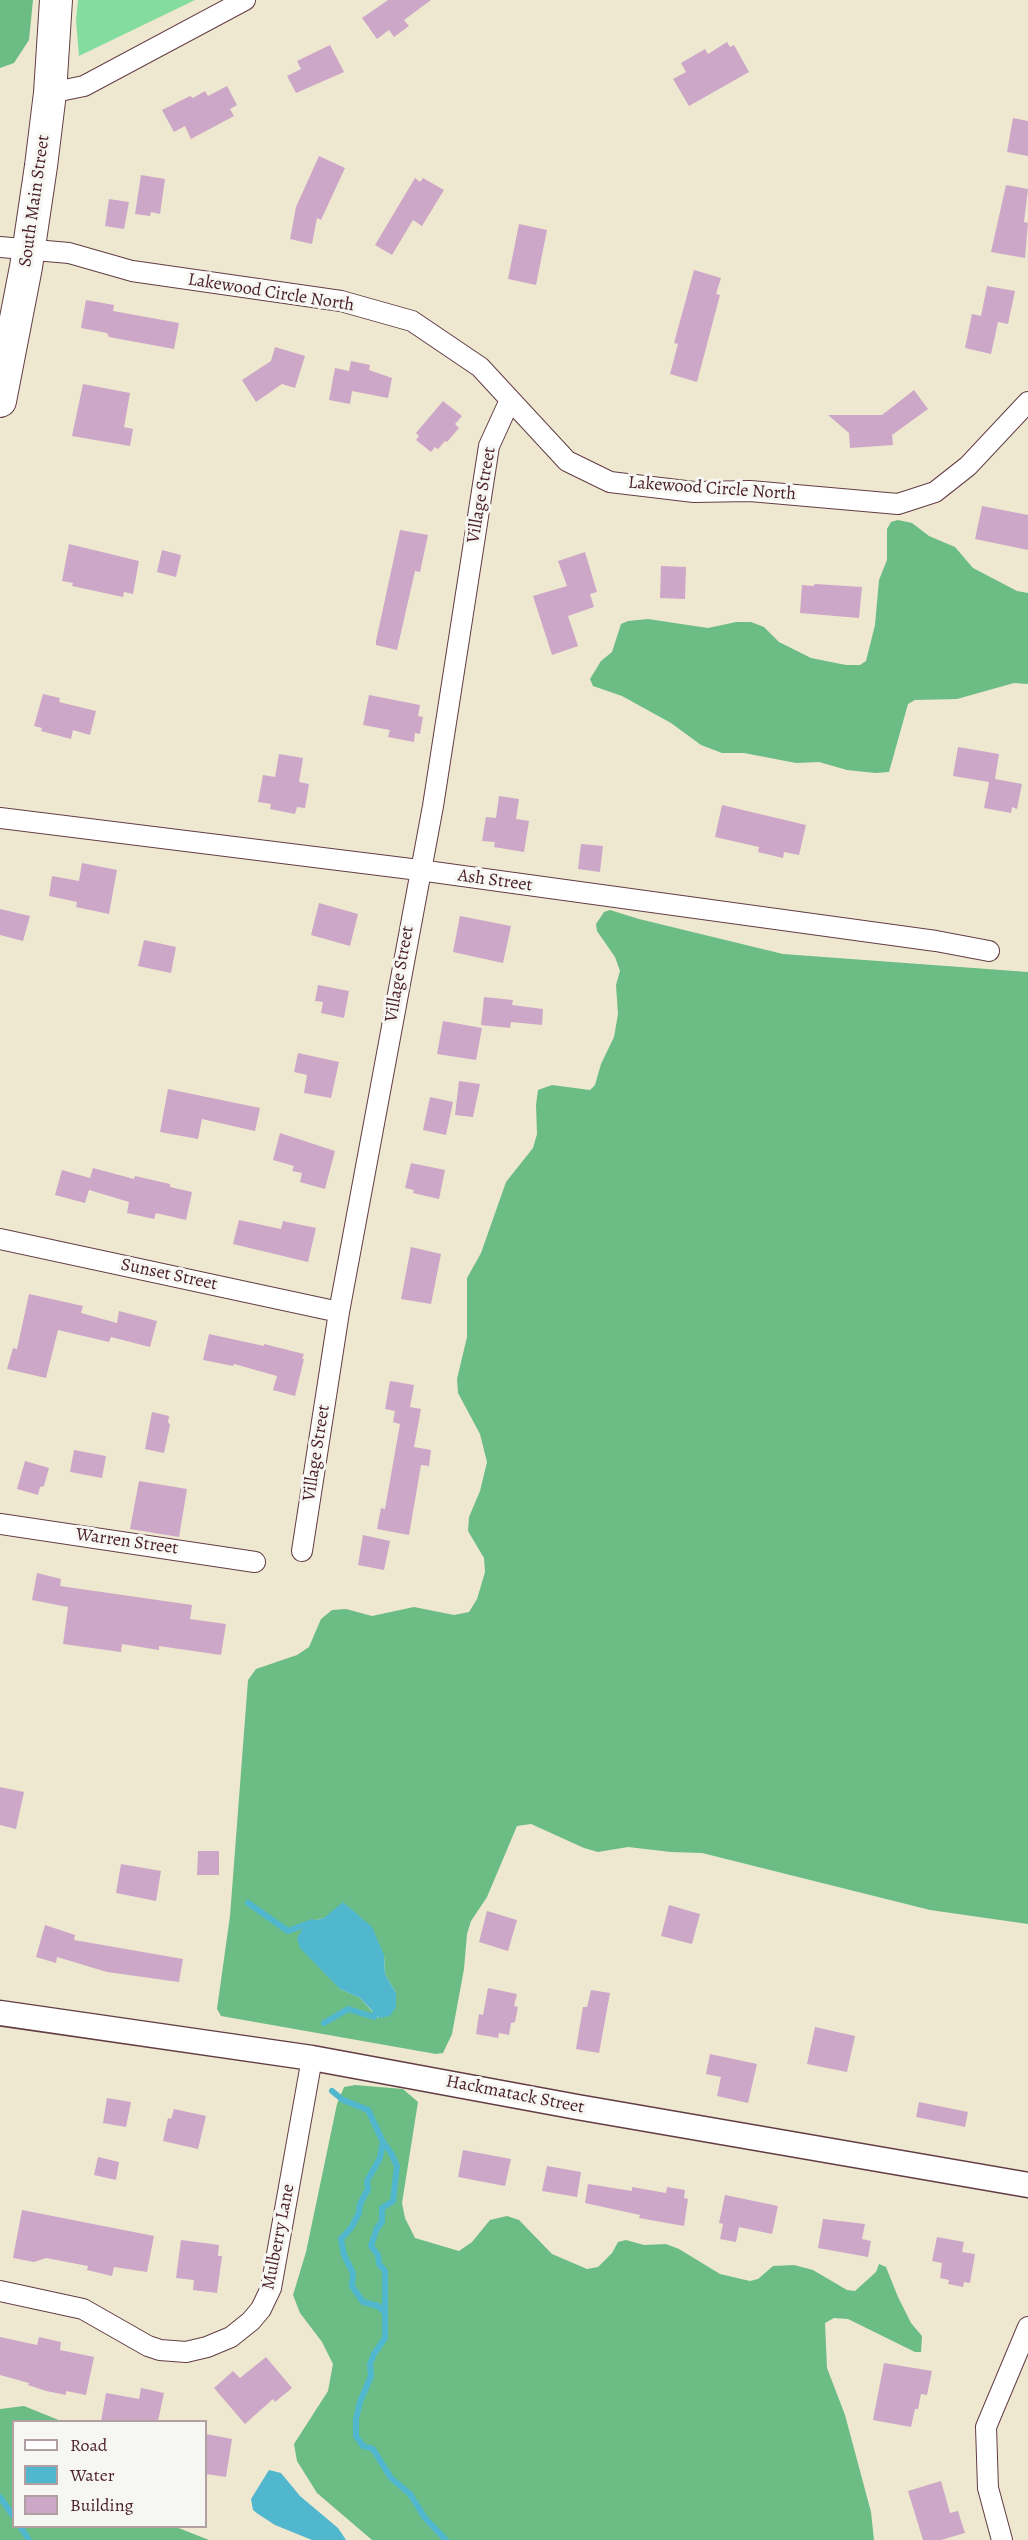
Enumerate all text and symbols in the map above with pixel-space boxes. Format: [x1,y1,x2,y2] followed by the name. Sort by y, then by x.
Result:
[15,134,55,268] street label: South Main Street
[186,269,356,317] street label: Lakewood Circle North
[463,445,501,545] street label: Village Street
[627,472,797,506] street label: Lakewood Circle North
[456,865,534,897] street label: Ash Street
[381,924,419,1024] street label: Village Street
[119,1254,219,1296] street label: Sunset Street
[299,1403,335,1503] street label: Village Street
[74,1524,180,1560] street label: Warren Street
[444,2071,586,2119] street label: Hackmatack Street
[258,2182,300,2292] street label: Mulberry Lane
[12,2420,207,2528] legend
[70,2433,107,2457] text: Road
[70,2463,115,2487] text: Water
[70,2493,134,2517] text: Building

